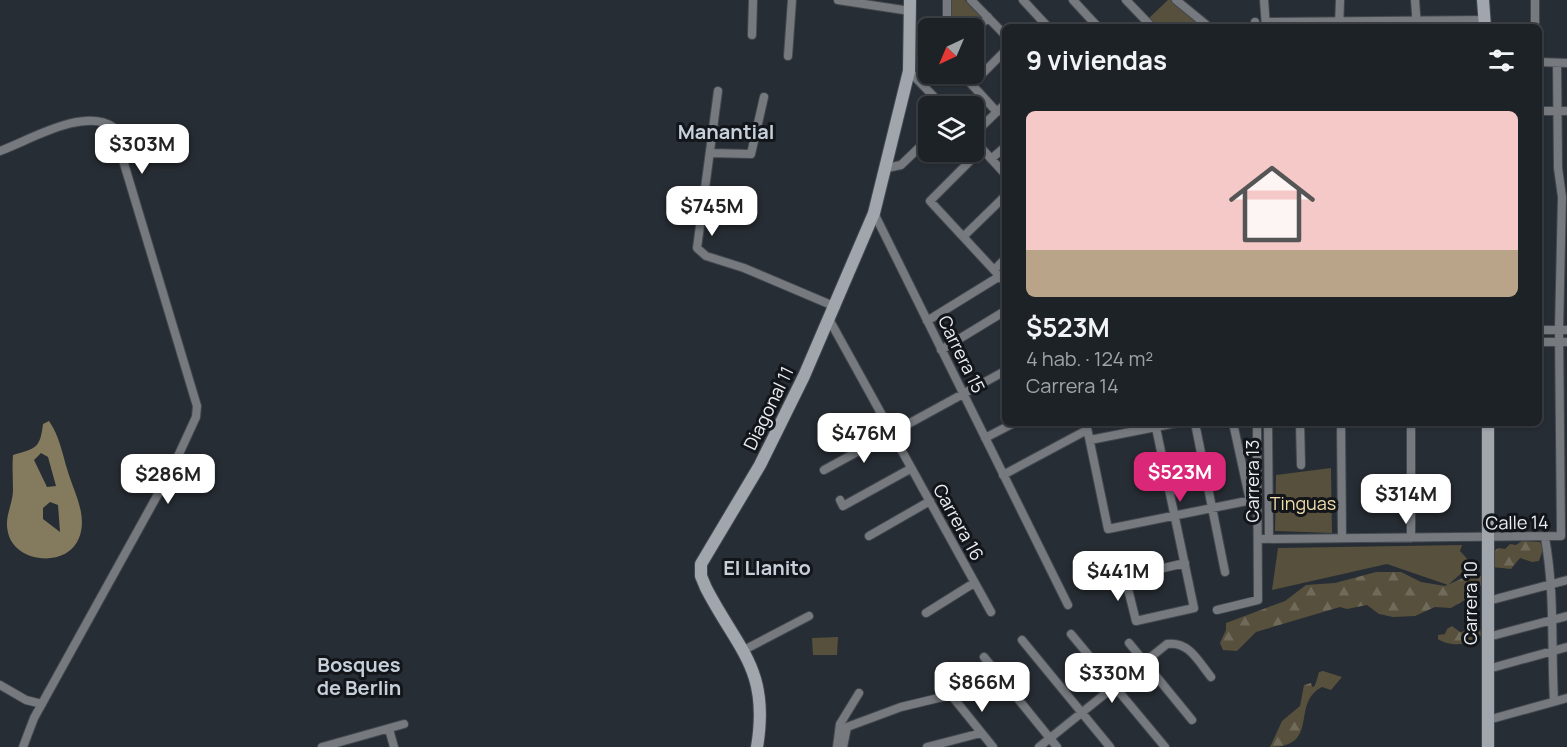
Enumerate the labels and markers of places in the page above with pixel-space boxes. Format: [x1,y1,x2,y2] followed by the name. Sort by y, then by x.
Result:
[100,124,184,175] pin: $303M
[670,186,754,237] pin: $745M
[822,413,906,464] pin: $476M
[1138,452,1222,503] pin: $523M
[126,454,210,505] pin: $286M
[1364,474,1448,525] pin: $314M
[1076,551,1160,602] pin: $441M
[1070,653,1154,704] pin: $330M
[940,662,1024,713] pin: $866M

